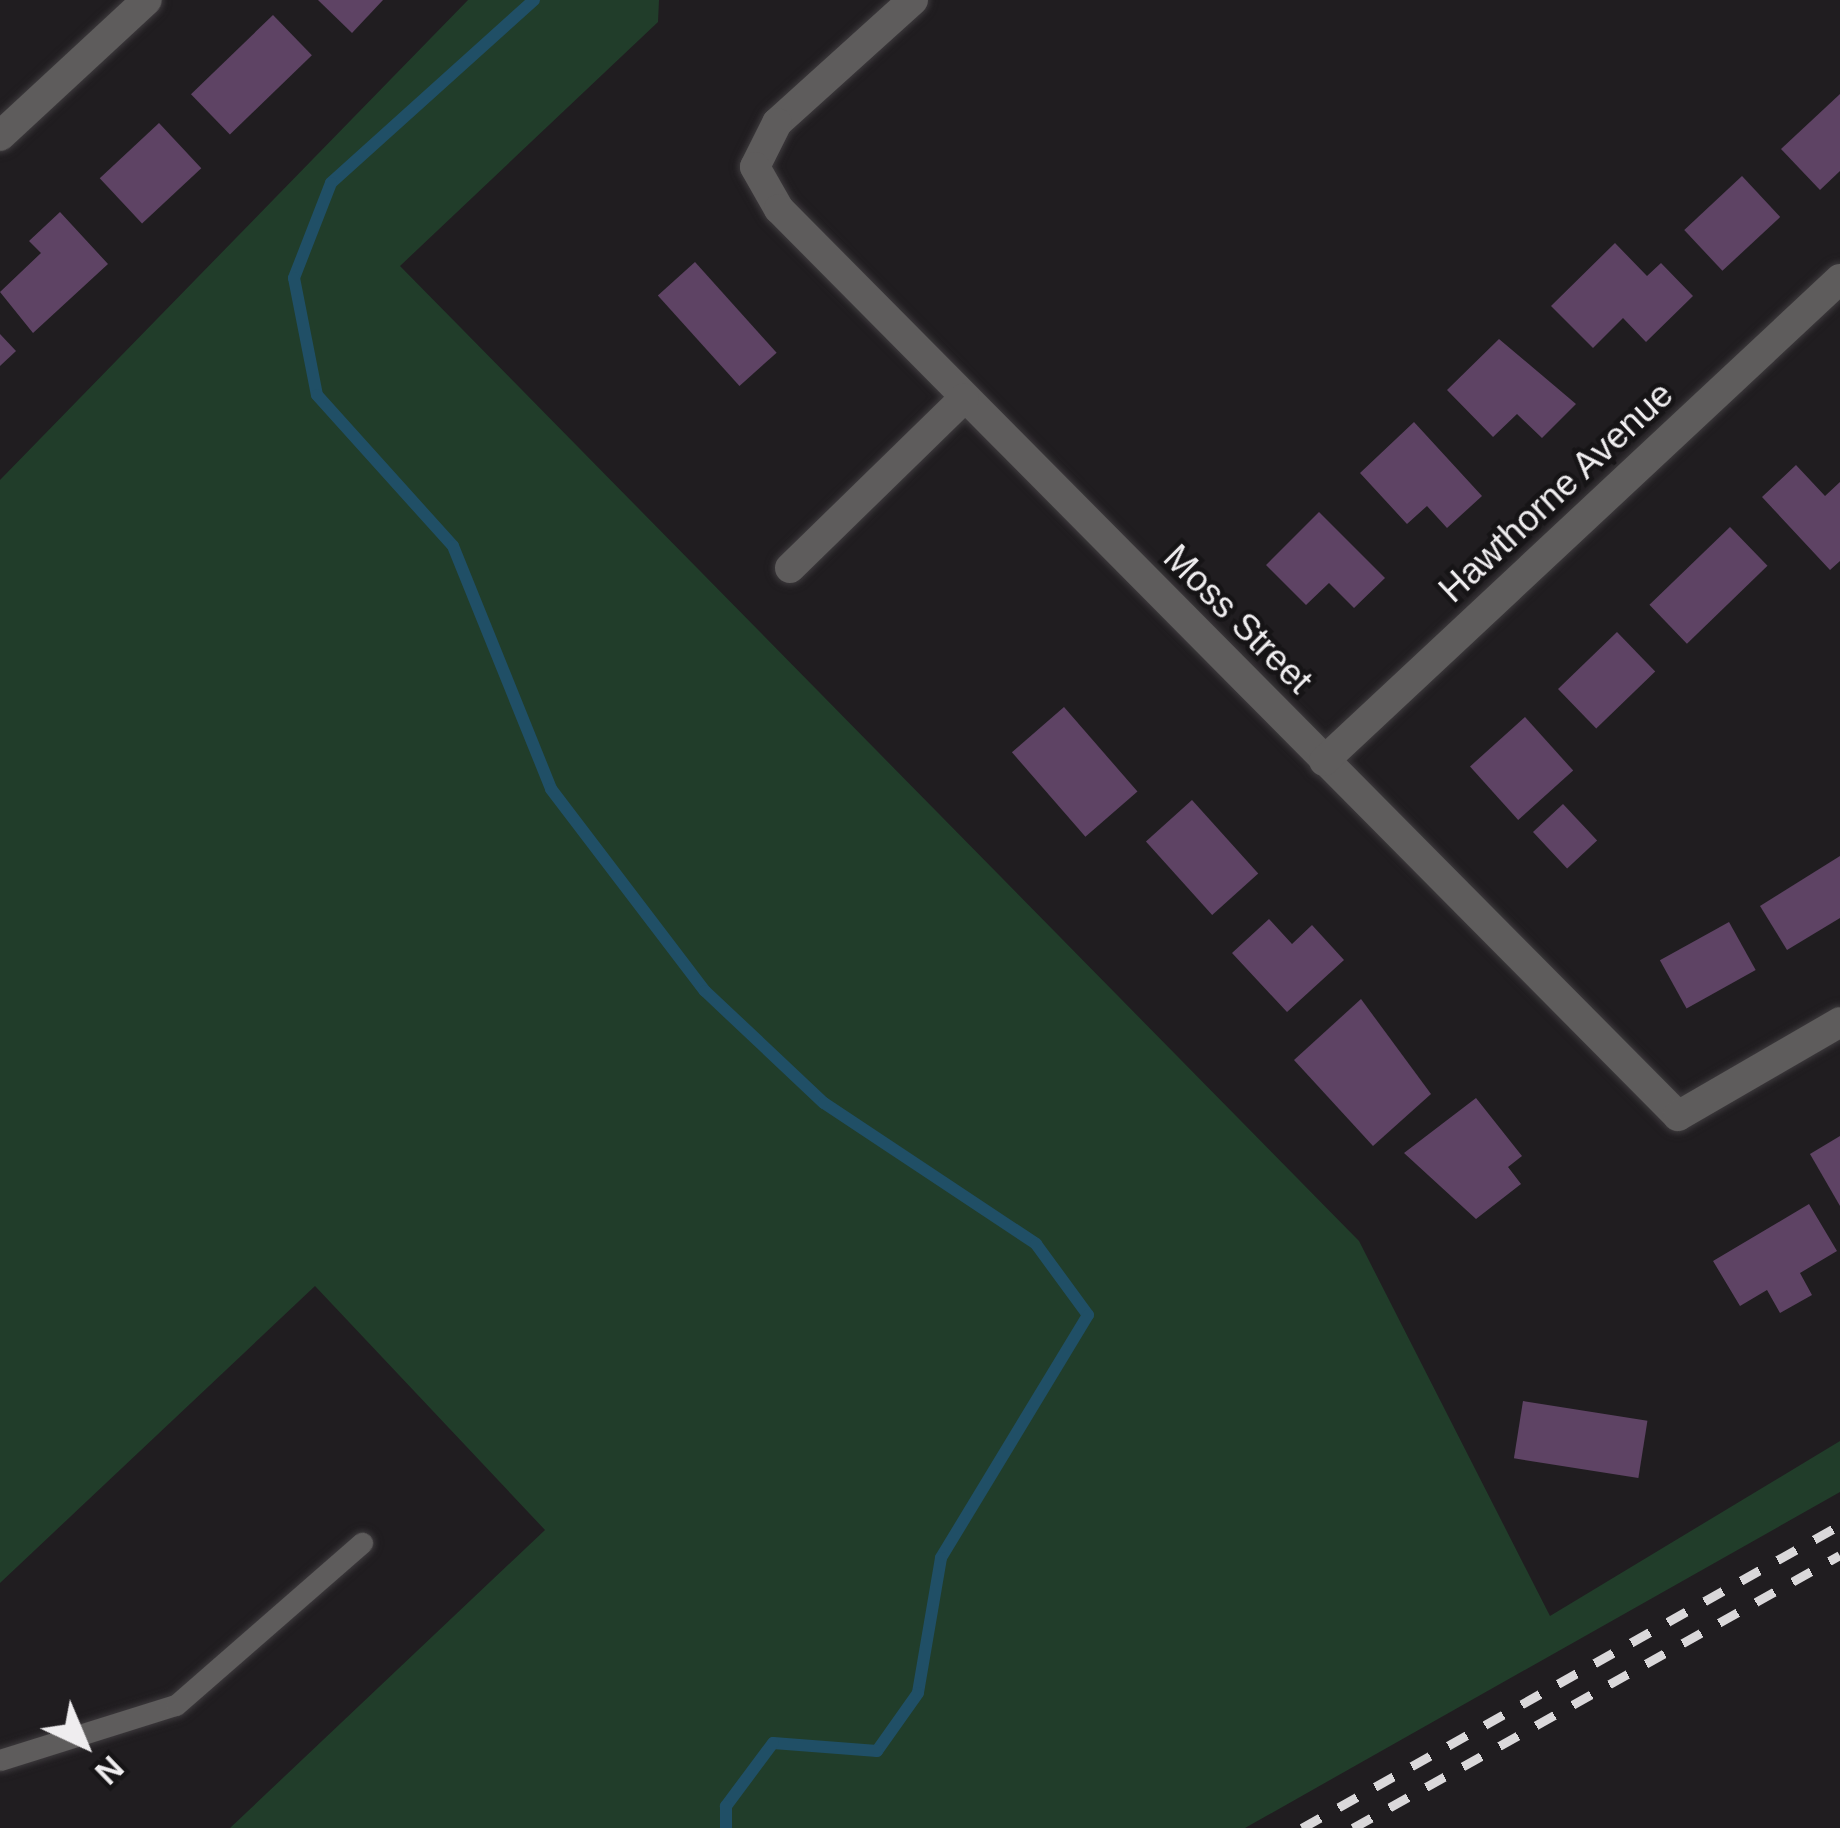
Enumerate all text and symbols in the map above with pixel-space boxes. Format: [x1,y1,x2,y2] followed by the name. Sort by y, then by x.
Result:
[1430,372,1682,612] street label: Hawthorne Avenue
[1155,536,1321,702] street label: Moss Street
[24,1684,144,1804] north arrow
[88,1749,131,1792] text: N

